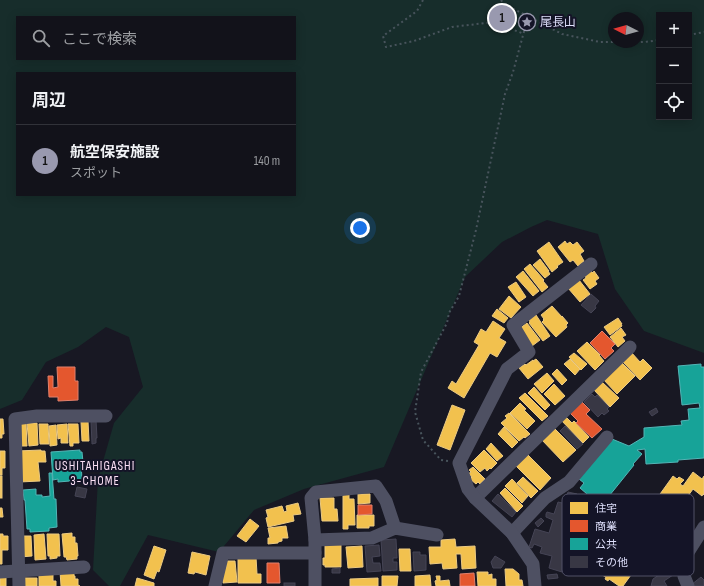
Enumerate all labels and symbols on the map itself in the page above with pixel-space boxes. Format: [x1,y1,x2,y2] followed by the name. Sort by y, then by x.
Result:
[489,3,515,33] pin: 1
[517,12,537,32] place icon: 尾長山
[608,12,644,48] north arrow
[540,15,576,30] place label: 尾長山
[350,218,370,238] your location
[55,458,135,489] district label: USHITAHIGASHI 3-CHOME
[562,494,694,576] legend
[595,502,617,515] text: 住宅
[595,520,617,533] text: 商業
[595,538,617,551] text: 公共
[595,556,628,569] text: その他

